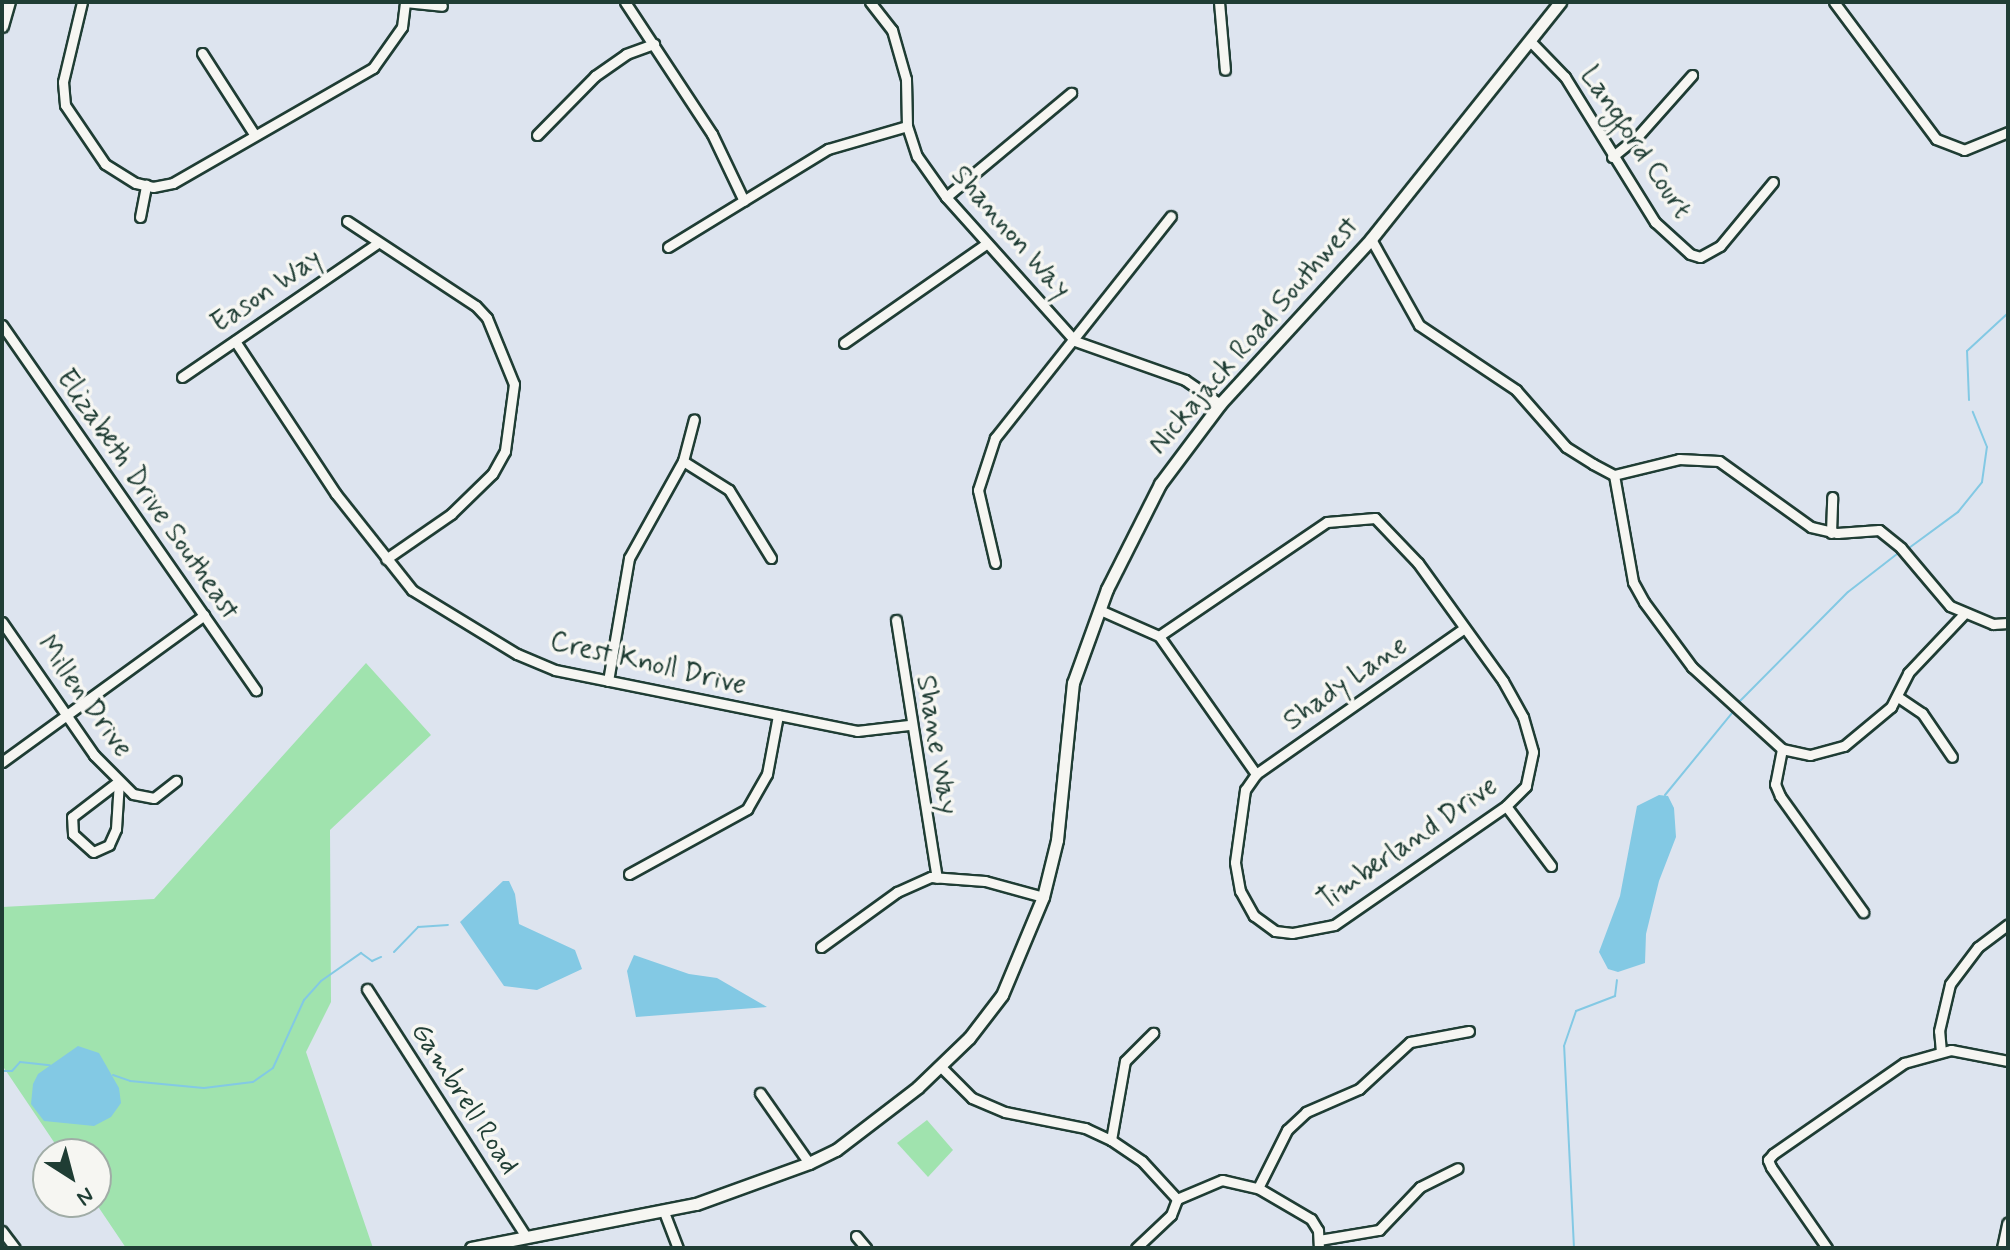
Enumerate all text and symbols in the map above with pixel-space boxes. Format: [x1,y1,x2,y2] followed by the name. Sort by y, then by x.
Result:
[1570,58,1700,228] street label: Langford Court
[942,158,1078,308] street label: Shannon Way
[1142,211,1366,461] street label: Nickajack Road Southwest
[203,242,331,342] street label: Eason Way
[48,364,246,626] street label: Elizabeth Drive Southeast
[547,625,749,703] street label: Crest Knoll Drive
[29,630,139,764] street label: Millen Drive
[1279,630,1413,738] street label: Shady Lane
[907,673,965,817] street label: Shane Way
[1312,770,1504,918] street label: Timberland Drive
[403,1017,525,1181] street label: Gambrell Road
[32,1138,112,1218] north arrow
[71,1180,99,1211] text: N

